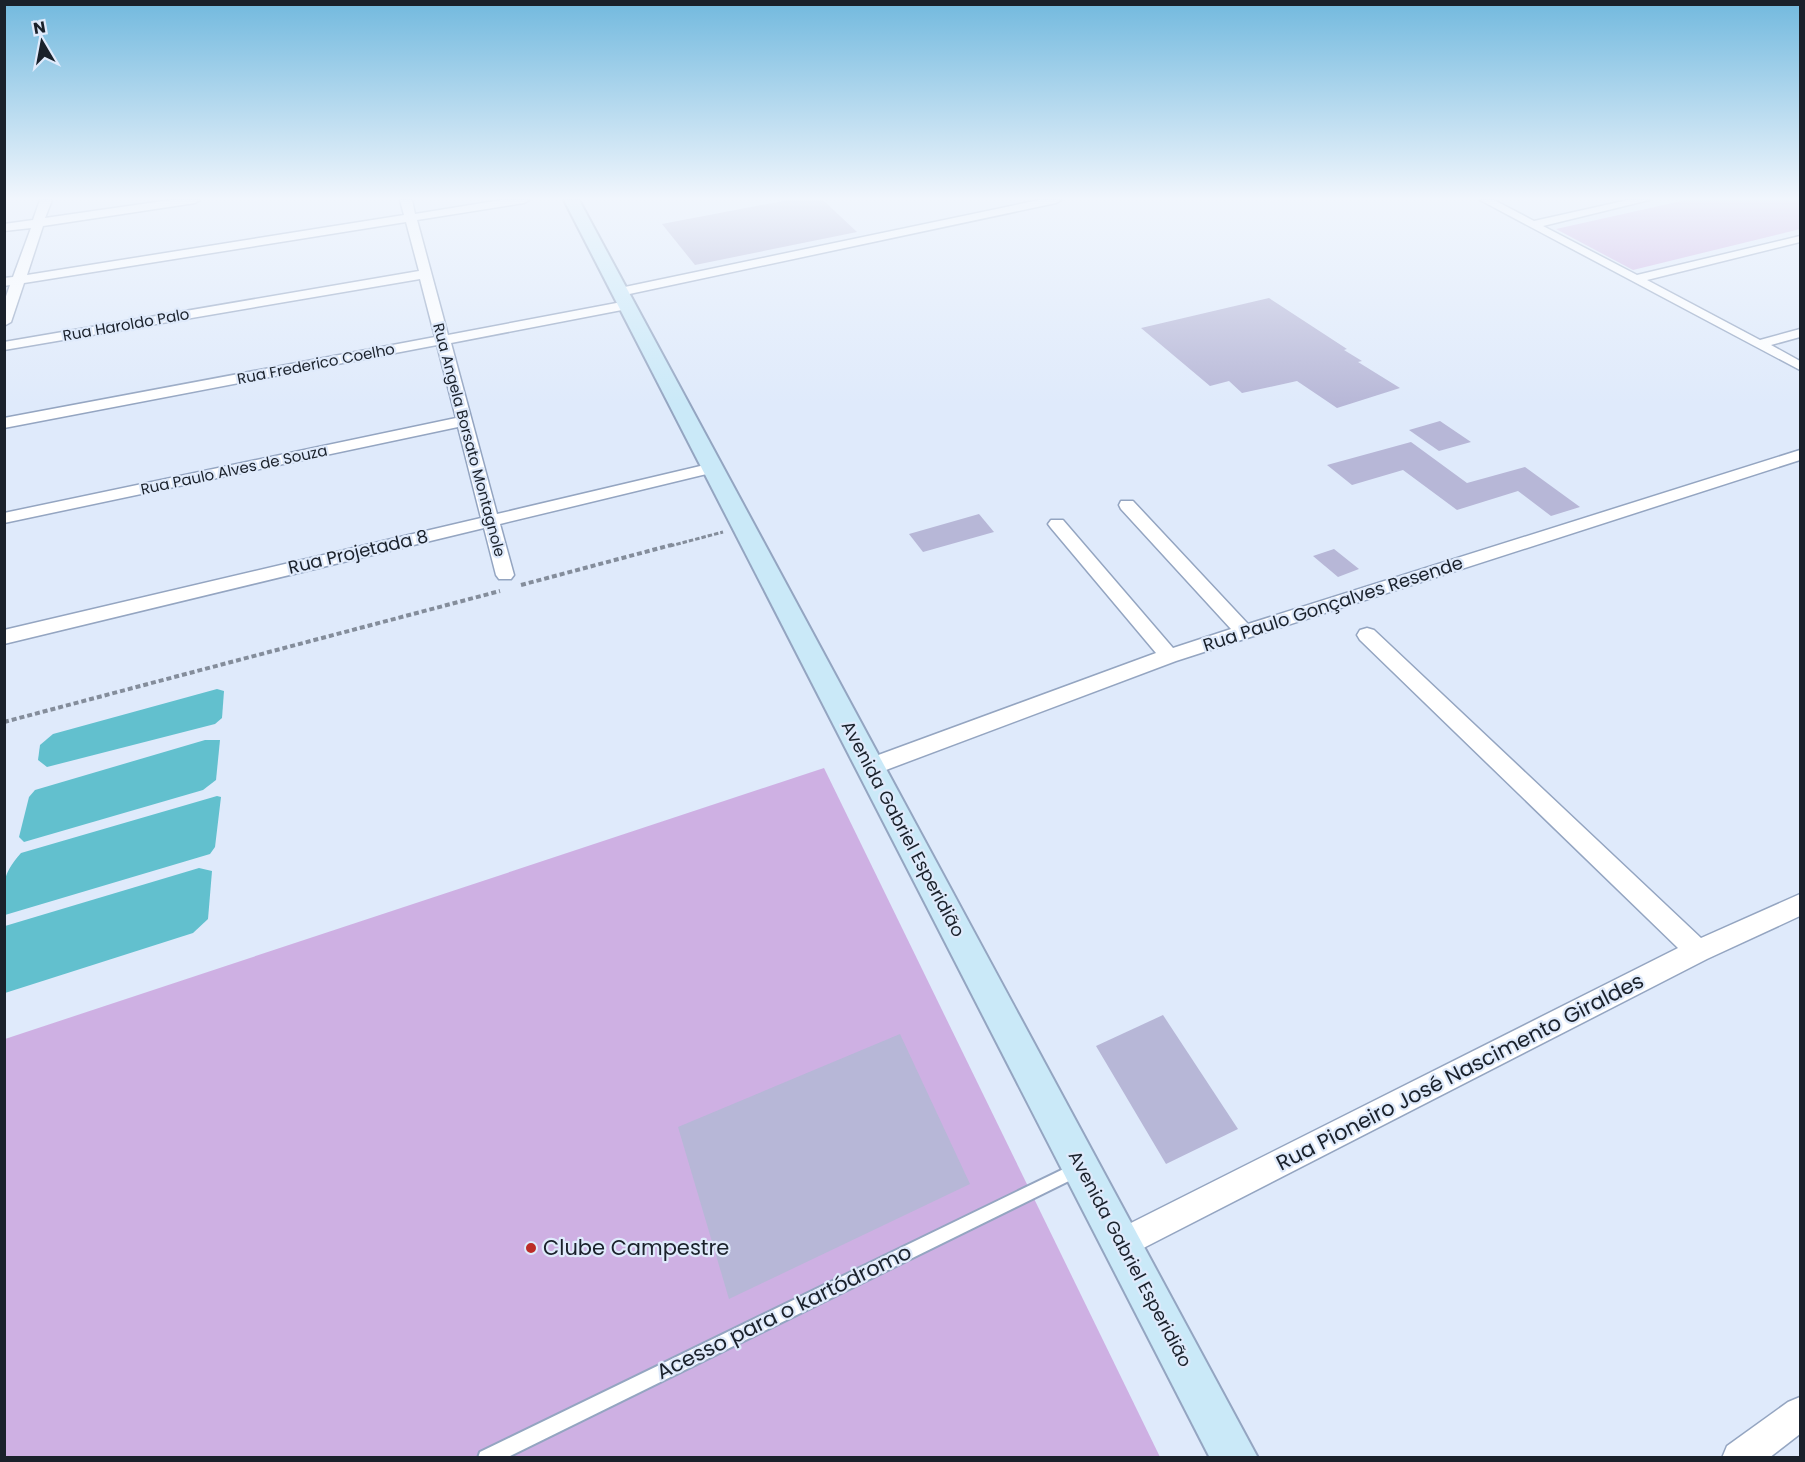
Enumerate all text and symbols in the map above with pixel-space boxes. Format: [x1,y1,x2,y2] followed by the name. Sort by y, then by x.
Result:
[12,12,72,72] north arrow
[32,15,47,40] text: N
[61,303,191,346] street label: Rua Haroldo Palo
[428,321,511,559] street label: Rua Angela Borsato Montagnole
[235,338,397,389] street label: Rua Frederico Coelho
[139,439,329,500] street label: Rua Paulo Alves de Souza
[285,523,430,580] street label: Rua Projetada 8
[1200,550,1466,657] street label: Rua Paulo Gonçalves Resende
[836,716,971,941] street label: Avenida Gabriel Esperidião
[1271,966,1649,1177] street label: Rua Pioneiro José Nascimento Giraldes
[1063,1146,1198,1371] street label: Avenida Gabriel Esperidião
[543,1233,729,1262] place label: Clube Campestre
[651,1237,916,1386] street label: Acesso para o kartódromo
[524,1241,538,1255] marker: Clube Campestre

